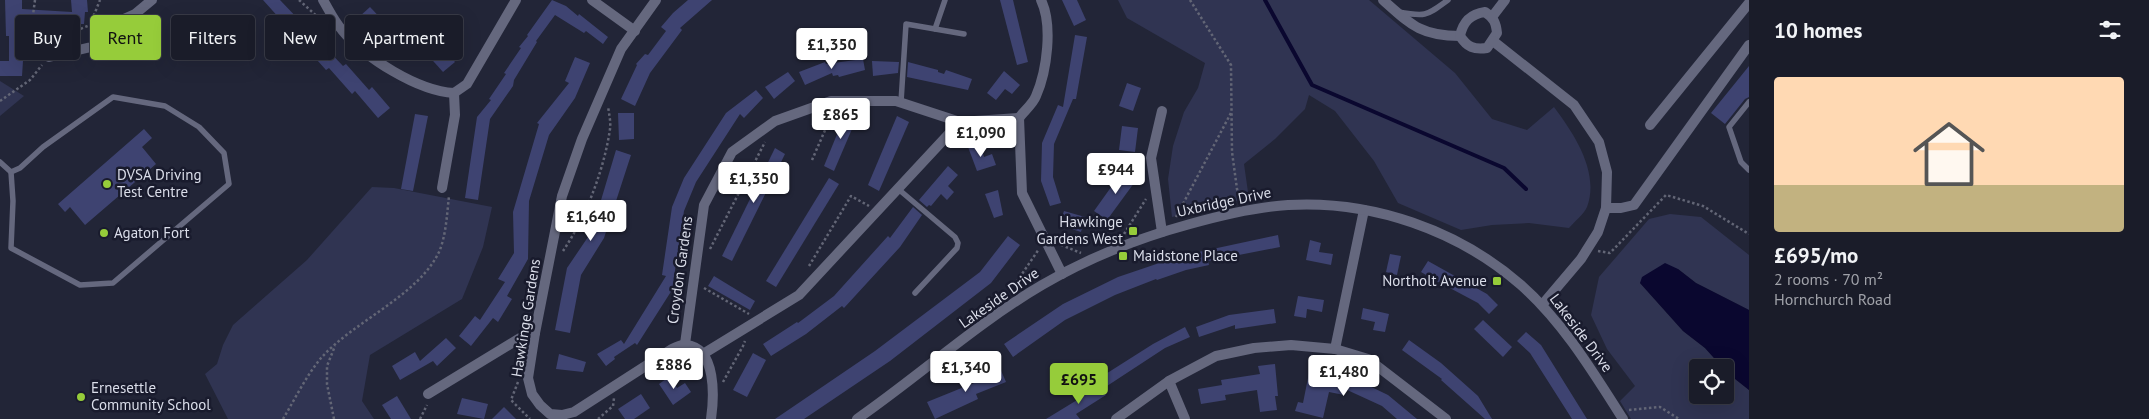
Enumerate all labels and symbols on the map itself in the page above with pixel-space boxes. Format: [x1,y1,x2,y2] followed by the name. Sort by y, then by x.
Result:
[791,28,873,70] pin: £1,350
[811,98,871,140] pin: £865
[940,116,1022,158] pin: £1,090
[1086,152,1146,195] pin: £944
[713,162,795,204] pin: £1,350
[117,165,202,201] place label: DVSA Driving Test Centre
[101,178,113,190] marker: DVSA Driving Test Centre
[1175,182,1273,221] street label: Uxbridge Drive
[550,200,632,242] pin: £1,640
[1037,212,1123,248] place label: Hawkinge Gardens West
[663,215,696,325] street label: Croydon Gardens
[114,223,190,242] place label: Agaton Fort
[1127,225,1139,237] marker: Hawkinge Gardens West
[98,227,110,239] marker: Agaton Fort
[1133,246,1238,265] place label: Maidstone Place
[1117,250,1129,262] marker: Maidstone Place
[507,257,544,378] street label: Hawkinge Gardens
[955,263,1042,332] street label: Lakeside Drive
[1382,271,1487,290] place label: Northolt Avenue
[1491,275,1503,287] marker: Northolt Avenue
[1546,290,1617,376] street label: Lakeside Drive
[644,348,704,390] pin: £886
[925,350,1007,393] pin: £1,340
[1303,354,1385,397] pin: £1,480
[1049,362,1109,405] pin: £695
[91,378,211,414] place label: Ernesettle Community School
[75,391,87,403] marker: Ernesettle Community School

